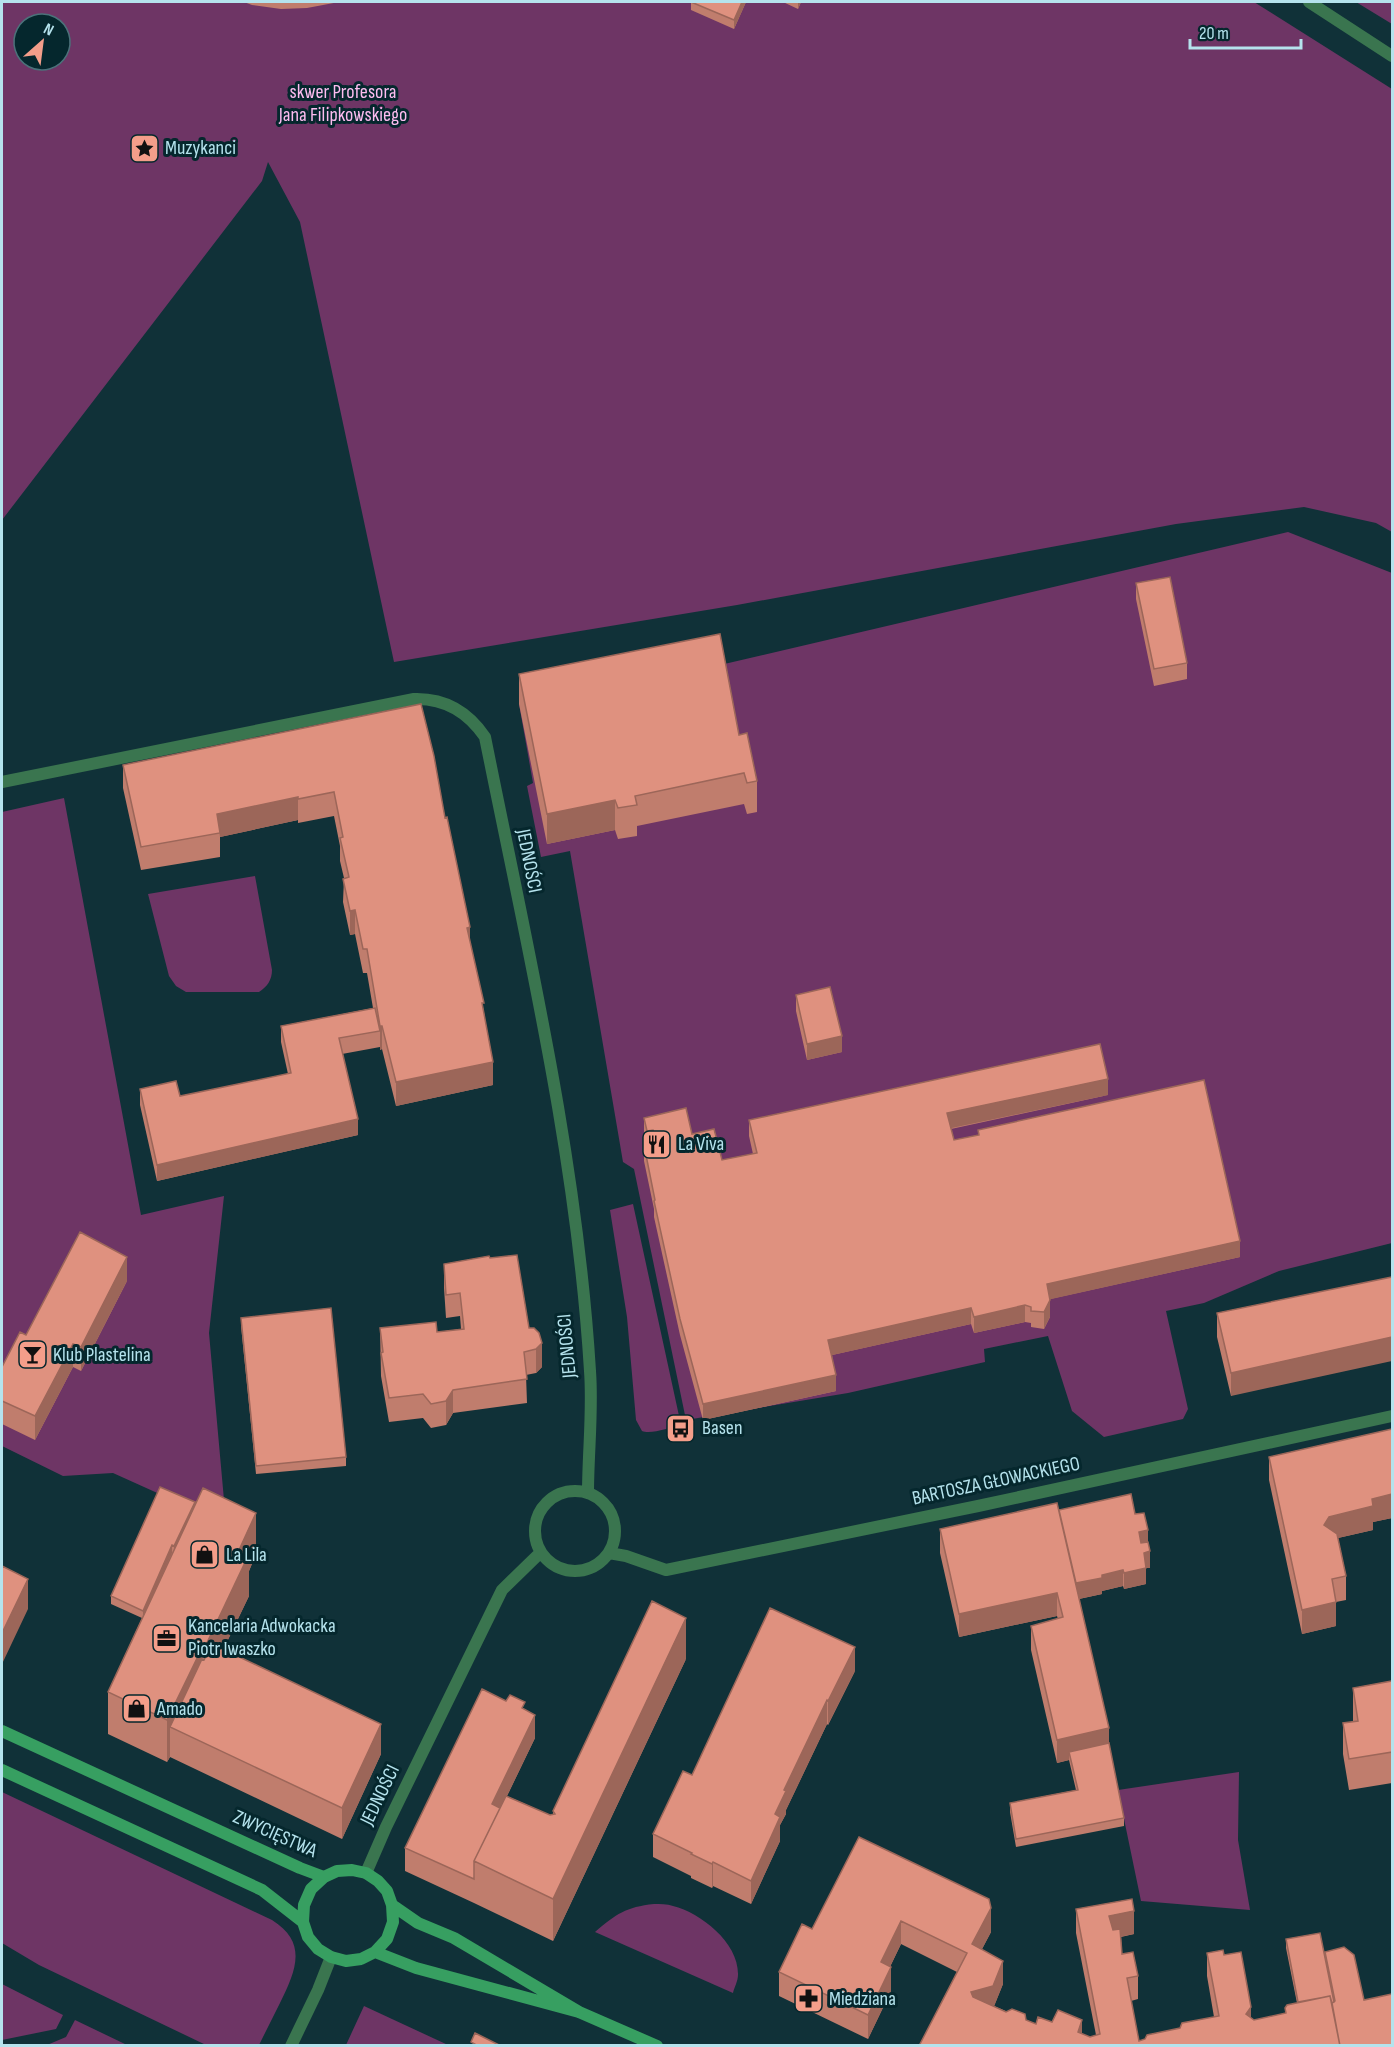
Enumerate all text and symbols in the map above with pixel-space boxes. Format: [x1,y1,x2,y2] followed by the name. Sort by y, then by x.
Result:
[12,12,72,72] north arrow
[1190,12,1301,50] scale bar
[40,20,57,40] text: N
[1199,23,1229,44] text: 20 m
[278,80,407,127] park label: skwer Profesora Jana Filipkowskiego
[128,132,160,164] place icon: Muzykanci
[165,136,236,160] place label: Muzykanci
[511,826,547,895] street label: JEDNOŚCI
[641,1128,673,1160] restaurant icon: La Viva
[678,1132,724,1156] place label: La Viva
[552,1313,582,1380] street label: JEDNOŚCI
[16,1339,48,1371] bar icon: Klub Plastelina
[53,1343,151,1367] place label: Klub Plastelina
[665,1412,697,1444] bus stop icon: Basen
[702,1416,742,1440] place label: Basen
[910,1452,1082,1510] street label: BARTOSZA GŁOWACKIEGO
[189,1539,221,1571] shop icon: La Lila
[226,1543,267,1567] place label: La Lila
[188,1614,336,1661] place label: Kancelaria Adwokacka Piotr Iwaszko
[151,1622,183,1654] office icon: Kancelaria Adwokacka Piotr Iwaszko
[120,1693,152,1725] shop icon: Amado
[156,1697,203,1721] place label: Amado
[355,1761,405,1830] street label: JEDNOŚCI
[229,1805,321,1863] street label: ZWYCIĘSTWA
[792,1983,824,2015] pharmacy icon: Miedziana
[829,1987,896,2011] place label: Miedziana

